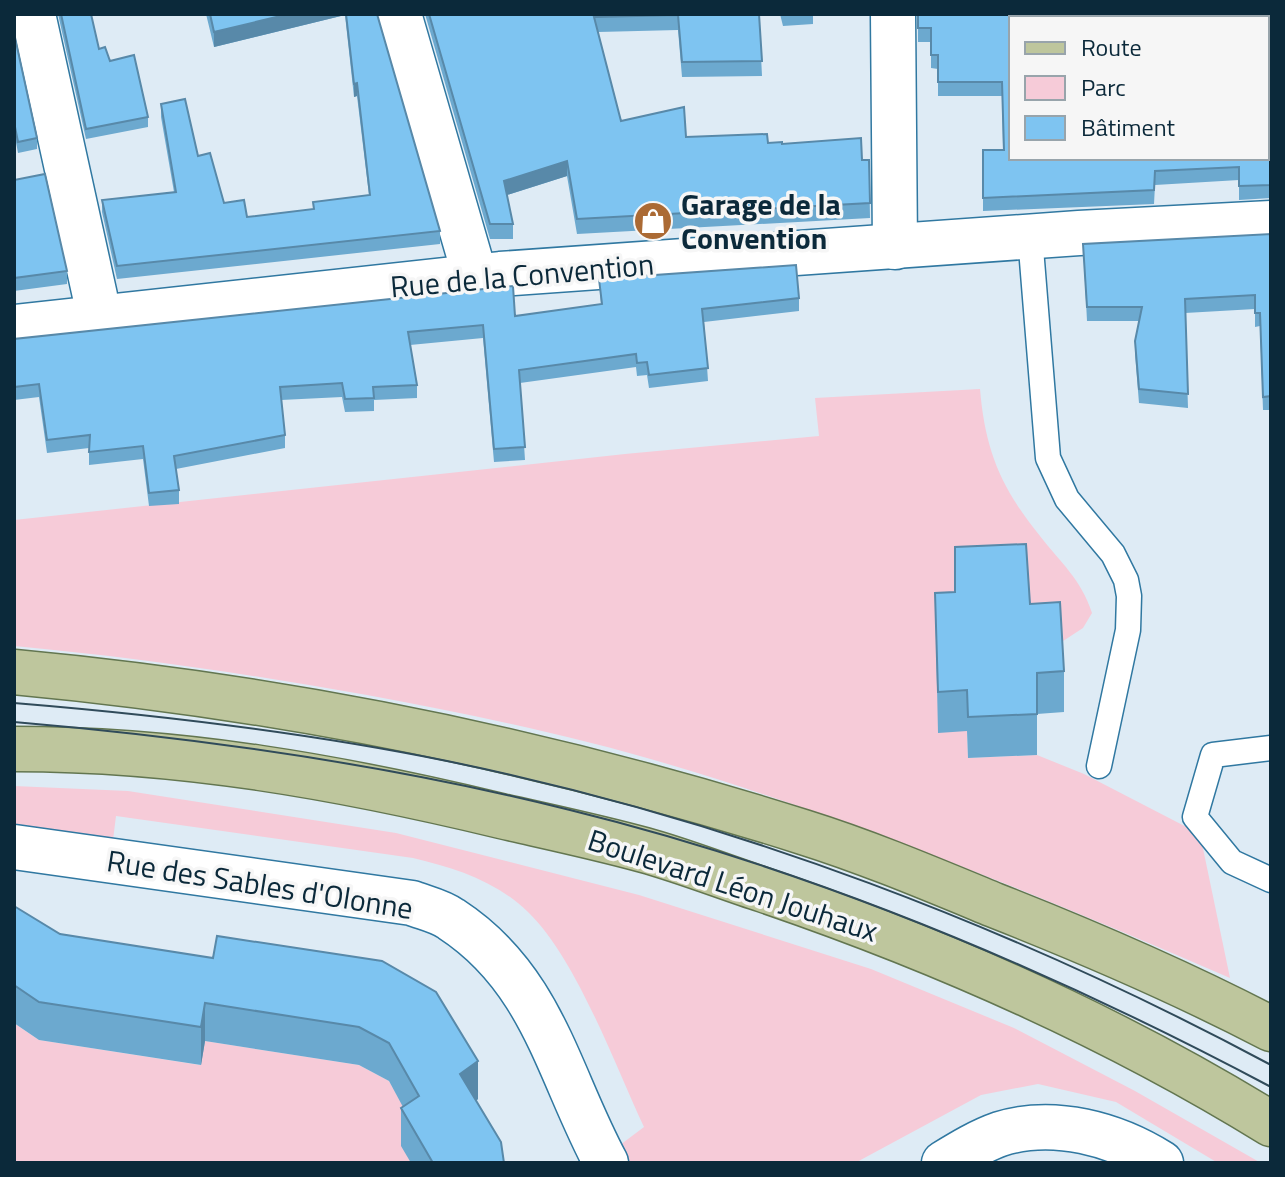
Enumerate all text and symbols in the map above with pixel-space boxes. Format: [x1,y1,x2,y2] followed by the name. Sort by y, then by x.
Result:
[1009,16,1269,160] legend
[1081,29,1142,65] text: Route
[1081,69,1126,105] text: Parc
[1081,109,1175,145] text: Bâtiment
[681,181,841,261] place label: Garage de la Convention
[632,200,674,242] shop icon: Garage de la Convention
[388,241,656,309] street label: Rue de la Convention
[582,816,884,954] street label: Boulevard Léon Jouhaux
[104,837,416,931] street label: Rue des Sables d'Olonne

